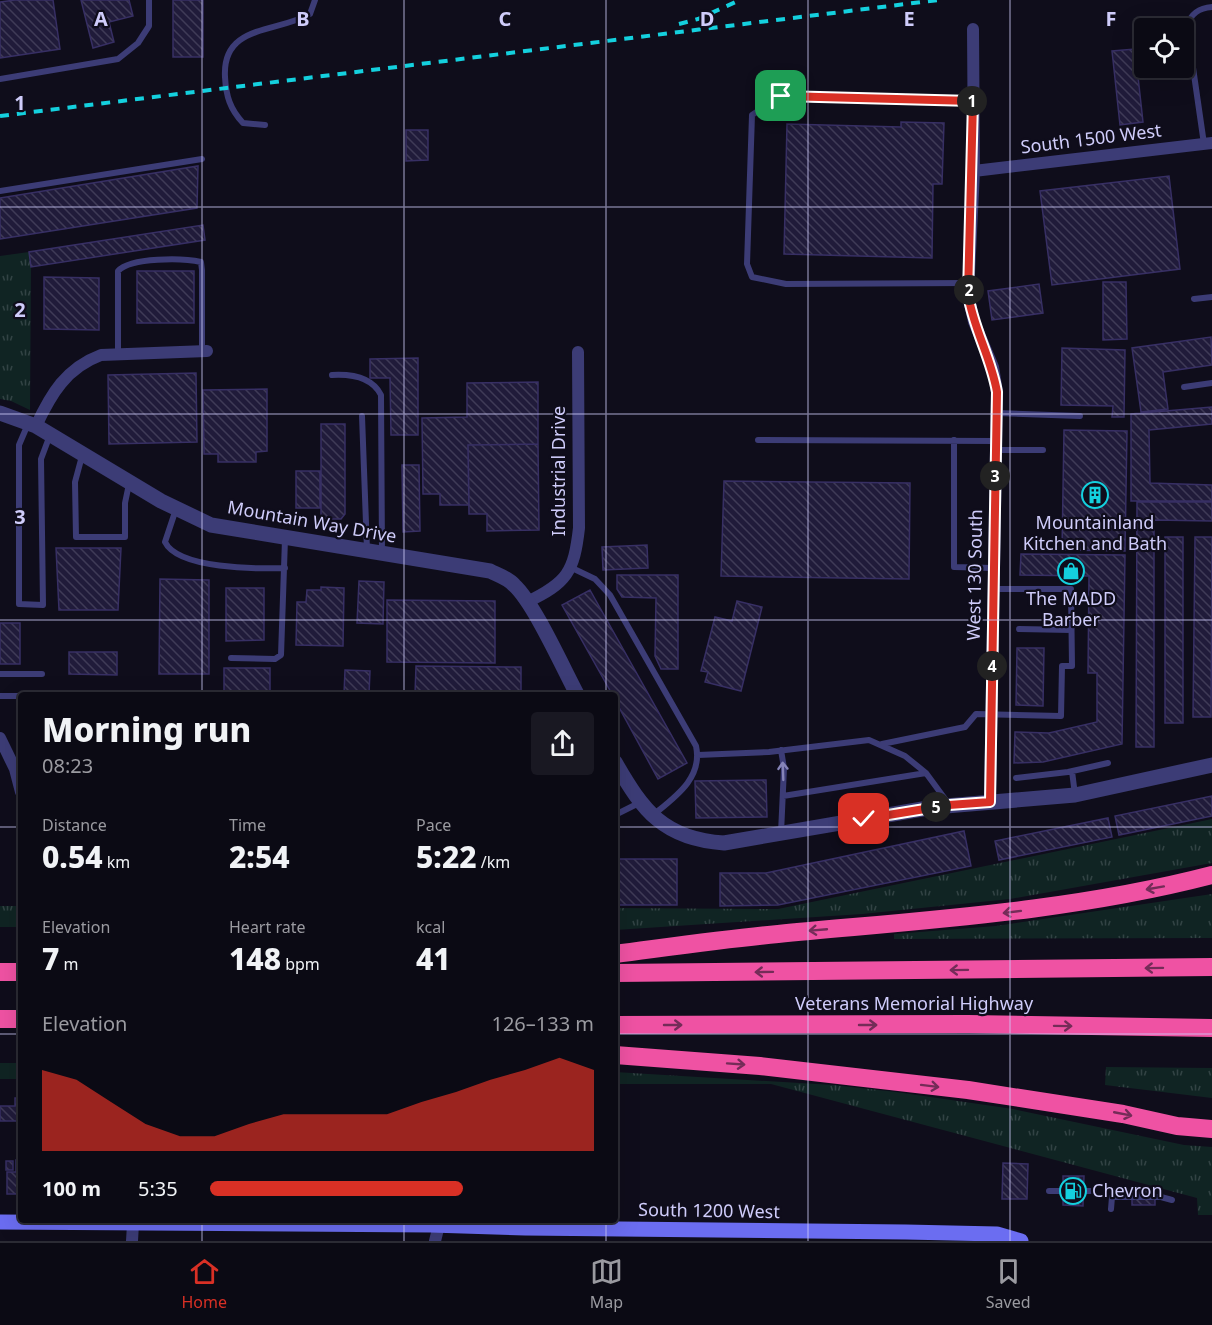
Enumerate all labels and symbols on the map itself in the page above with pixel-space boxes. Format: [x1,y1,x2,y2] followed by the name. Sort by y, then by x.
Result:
[94,5,108,32] text: A
[296,5,310,32] text: B
[499,5,512,32] text: C
[700,5,714,32] text: D
[903,5,915,32] text: E
[1106,5,1116,32] text: F
[755,70,806,121] pin
[957,86,987,116] pin: 1
[14,89,26,116] text: 1
[1019,117,1163,159] street label: South 1500 West
[954,275,984,305] pin: 2
[14,296,26,323] text: 2
[546,406,570,536] street label: Industrial Drive
[980,461,1010,491] pin: 3
[1080,480,1110,510] building icon: Mountainland Kitchen and Bath
[226,494,399,548] street label: Mountain Way Drive
[14,503,26,530] text: 3
[961,509,987,641] street label: West 130 South
[1023,510,1167,555] place label: Mountainland Kitchen and Bath
[1056,556,1086,586] shop icon: The MADD Barber
[1026,586,1116,631] place label: The MADD Barber
[977,651,1007,681] pin: 4
[778,762,789,782] one-way arrow
[921,792,951,822] pin: 5
[838,793,889,844] pin
[1146,883,1165,894] one-way arrow
[1003,906,1023,917] one-way arrow
[809,925,829,936] one-way arrow
[1144,962,1164,974] one-way arrow
[949,964,969,976] one-way arrow
[754,966,774,978] one-way arrow
[795,991,1034,1015] street label: Veterans Memorial Highway
[663,1019,683,1031] one-way arrow
[858,1019,878,1030] one-way arrow
[1053,1020,1073,1032] one-way arrow
[726,1059,746,1070] one-way arrow
[920,1081,939,1092] one-way arrow
[1113,1109,1132,1120] one-way arrow
[1058,1176,1088,1206] fuel station icon: Chevron
[1092,1178,1163,1202] place label: Chevron
[638,1197,781,1223] street label: South 1200 West

